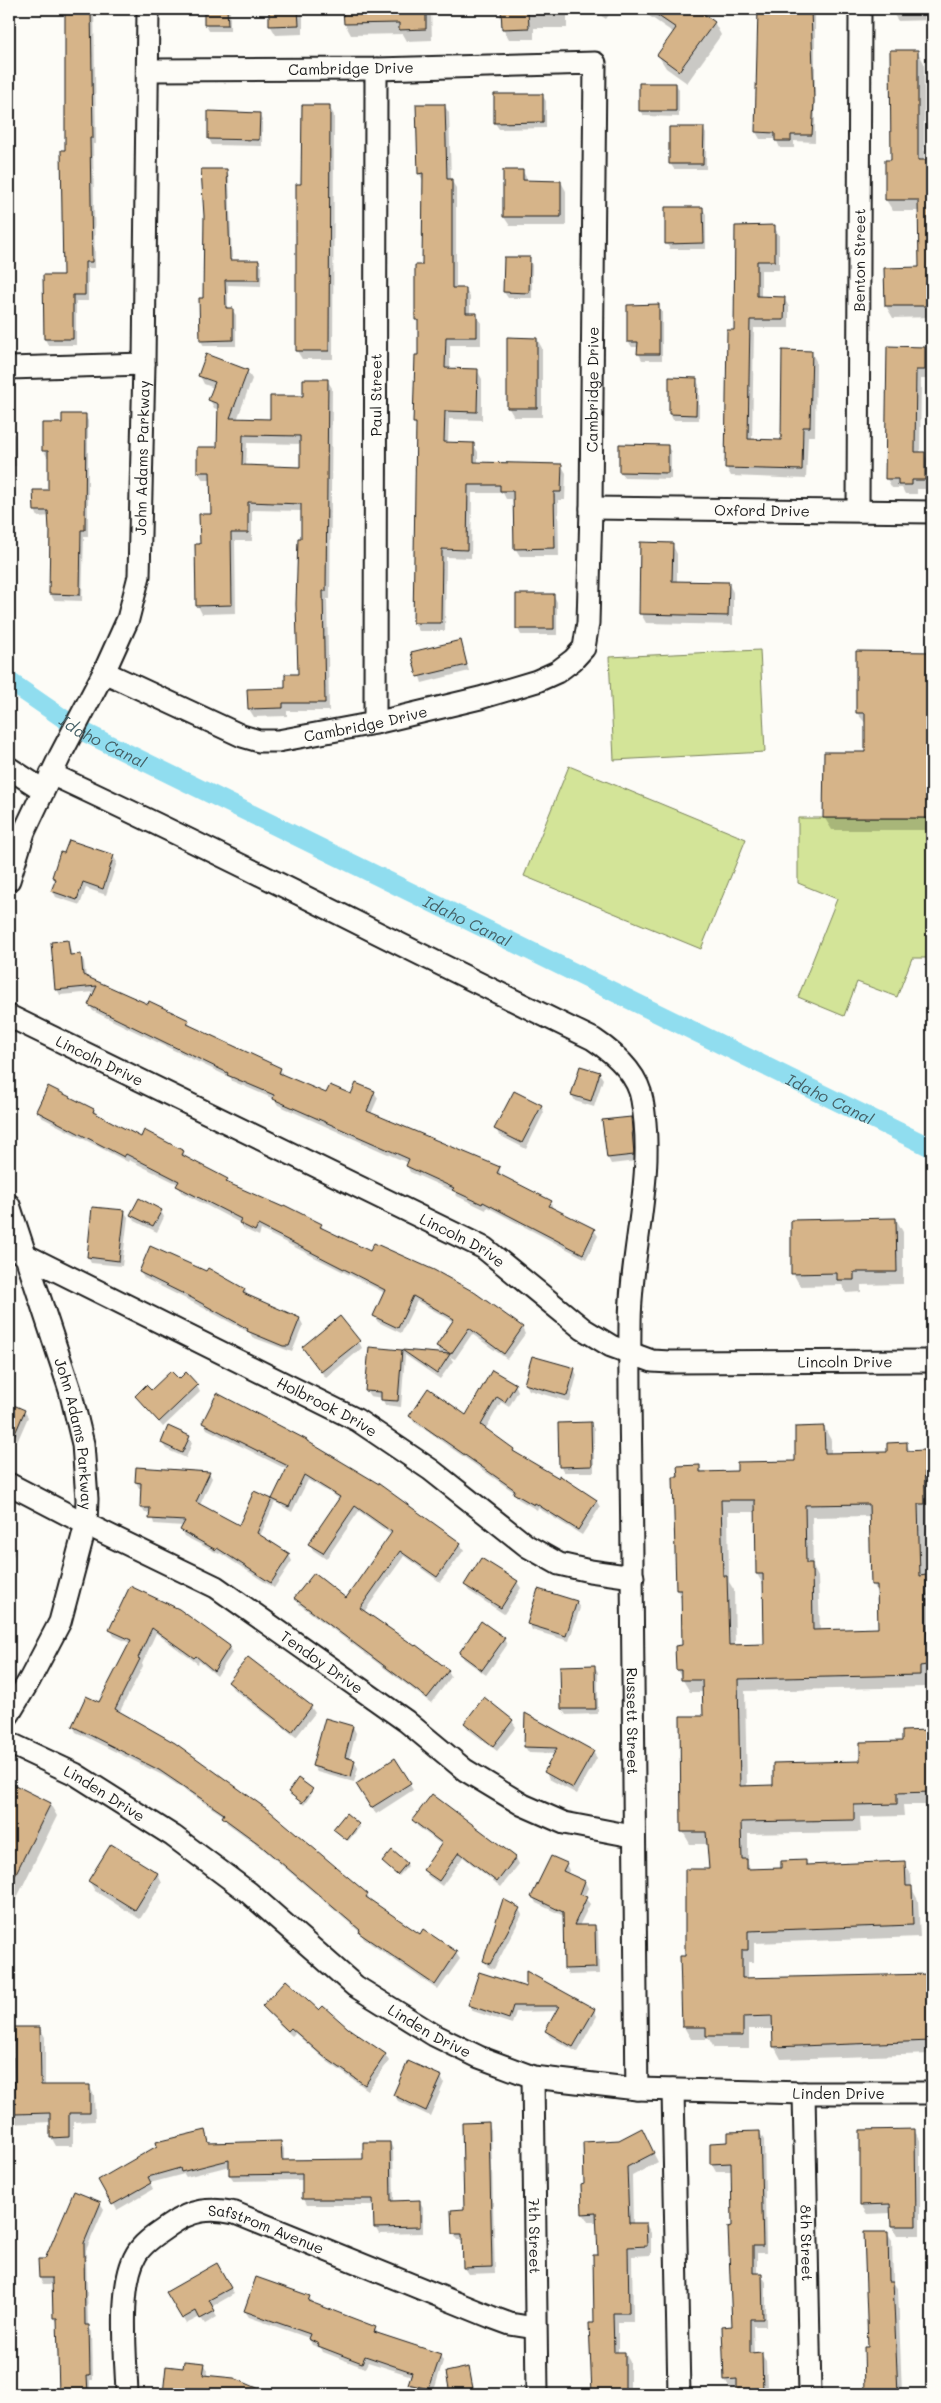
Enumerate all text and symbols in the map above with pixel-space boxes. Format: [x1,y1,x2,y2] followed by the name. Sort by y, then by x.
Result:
[288,57,414,79] street label: Cambridge Drive
[849,208,869,312] street label: Benton Street
[582,327,603,452] street label: Cambridge Drive
[365,353,386,437] street label: Paul Street
[130,380,154,536] street label: John Adams Parkway
[714,499,810,521] street label: Oxford Drive
[302,701,429,746] street label: Cambridge Drive
[56,709,150,772] water label: Idaho Canal
[420,890,515,951] water label: Idaho Canal
[53,1030,147,1090] street label: Lincoln Drive
[783,1068,878,1128] water label: Idaho Canal
[417,1208,510,1272] street label: Lincoln Drive
[797,1351,893,1372] street label: Lincoln Drive
[50,1355,97,1511] street label: John Adams Parkway
[274,1372,381,1441] street label: Holbrook Drive
[277,1626,367,1698] street label: Tendoy Drive
[623,1667,643,1775] street label: Russett Street
[61,1760,149,1826] street label: Linden Drive
[384,1999,475,2062] street label: Linden Drive
[792,2083,885,2103] street label: Linden Drive
[525,2198,545,2274] street label: 7th Street
[208,2200,327,2258] street label: Safstrom Avenue
[796,2204,818,2282] street label: 8th Street

